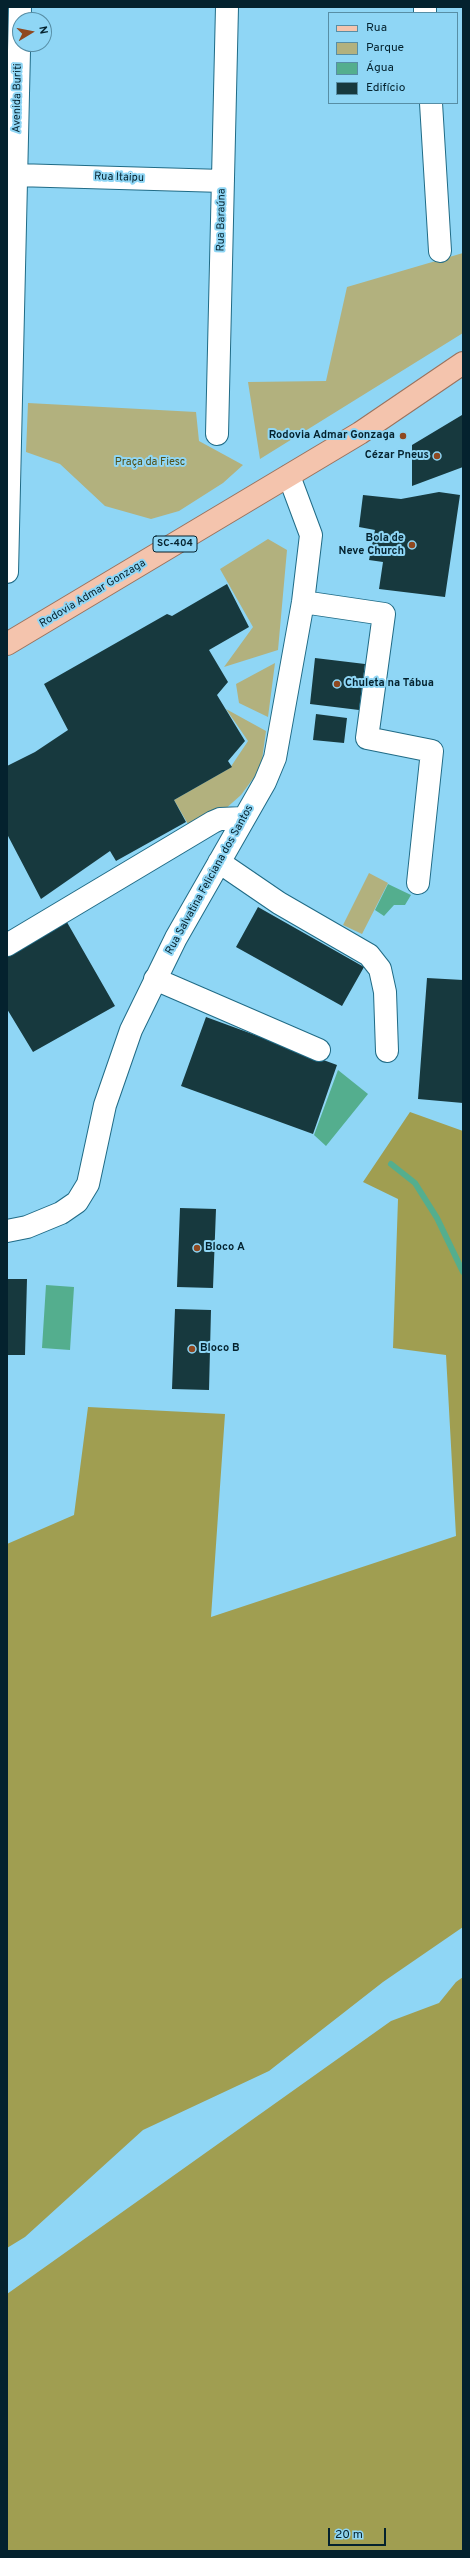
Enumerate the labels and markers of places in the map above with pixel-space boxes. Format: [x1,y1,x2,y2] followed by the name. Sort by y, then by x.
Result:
[269,429,395,443] place label: Rodovia Admar Gonzaga
[398,431,408,441] marker: Rodovia Admar Gonzaga
[365,449,429,463] place label: Cézar Pneus
[432,451,442,461] marker: Cézar Pneus
[338,532,404,558] place label: Bola de Neve Church
[407,540,417,550] marker: Bola de Neve Church
[345,677,434,691] place label: Chuleta na Tábua
[332,679,342,689] marker: Chuleta na Tábua
[205,1241,245,1255] place label: Bloco A
[192,1243,202,1253] marker: Bloco A
[200,1342,240,1356] place label: Bloco B
[187,1344,197,1354] marker: Bloco B

